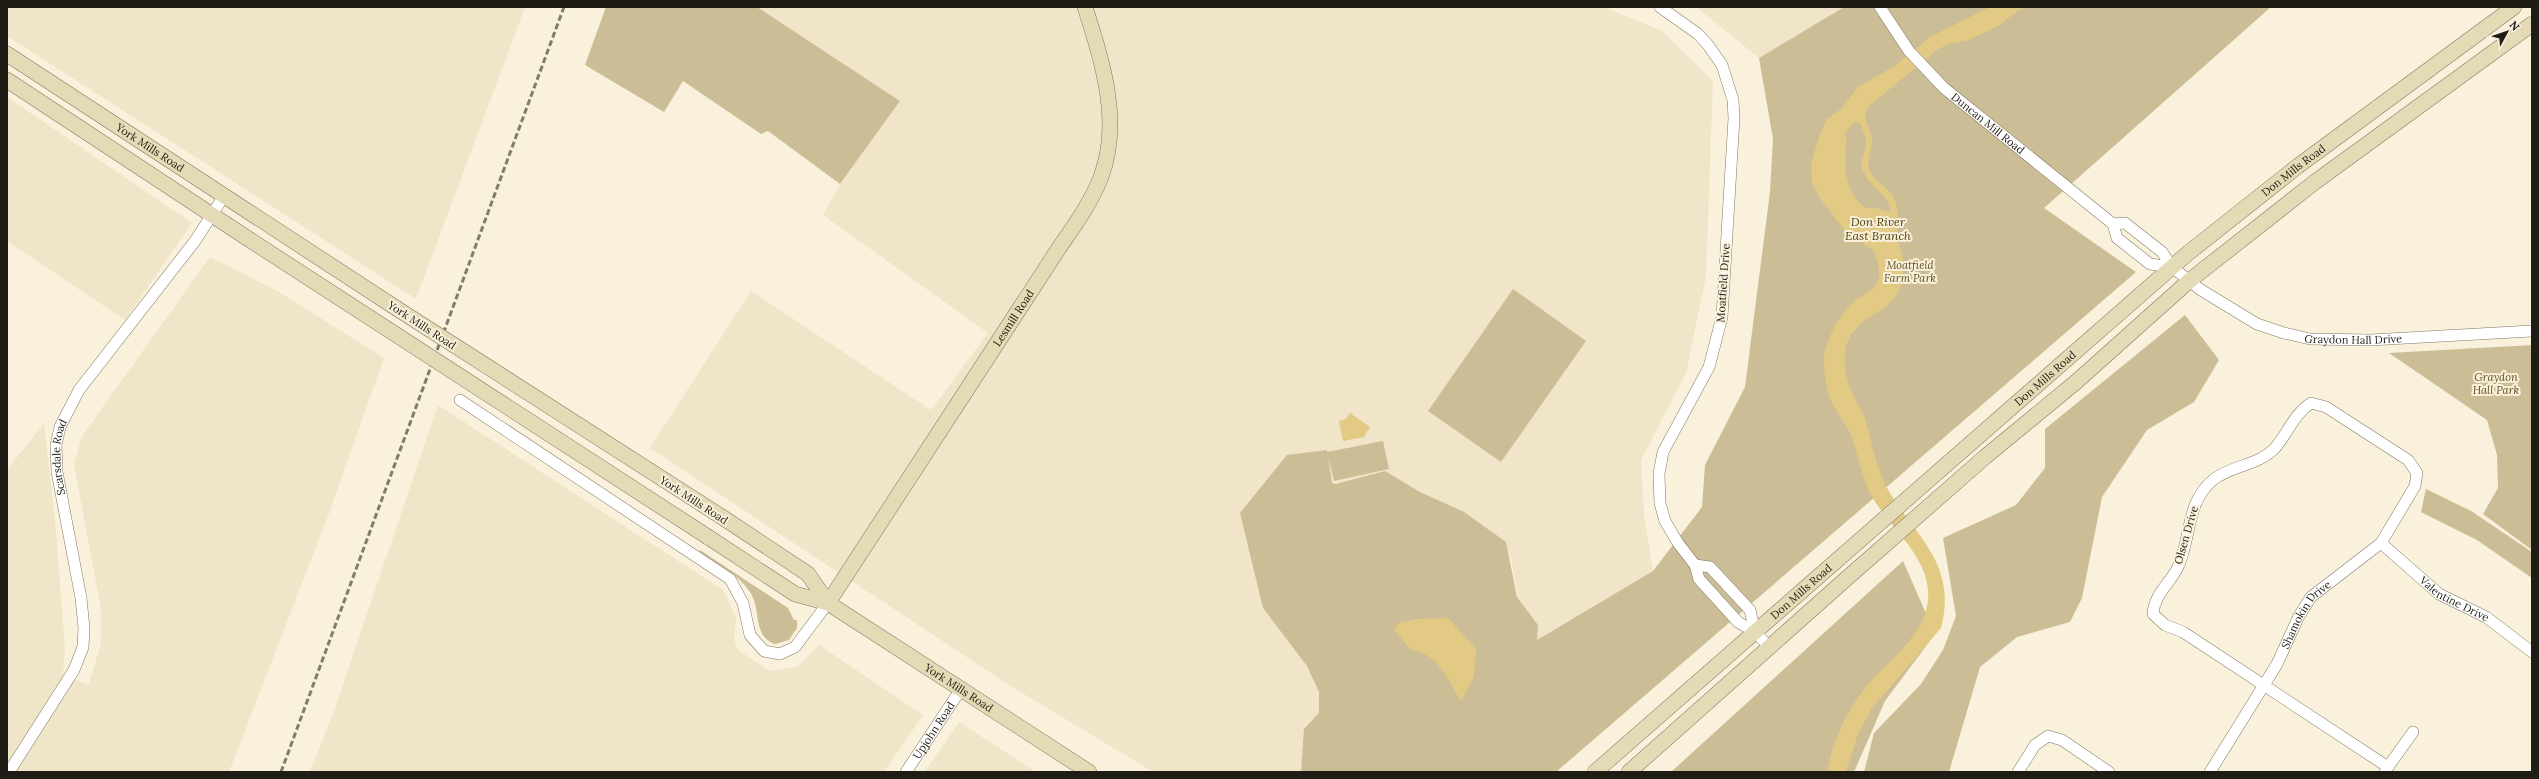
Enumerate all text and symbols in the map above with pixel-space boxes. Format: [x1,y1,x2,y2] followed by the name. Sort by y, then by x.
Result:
[2487,12,2527,52] north arrow
[2507,18,2523,34] text: N
[1948,90,2028,157] street label: Duncan Mill Road
[112,119,187,175] street label: York Mills Road
[2259,141,2328,199] street label: Don Mills Road
[1845,214,1911,243] water label: Don River East Branch
[1713,243,1733,323] street label: Moatfield Drive
[1884,258,1936,285] park label: Moatfield Farm Park
[990,287,1037,349] street label: Lesmill Road
[384,297,459,353] street label: York Mills Road
[2303,331,2402,347] street label: Graydon Hall Drive
[2011,347,2079,409] street label: Don Mills Road
[2473,370,2520,397] park label: Graydon Hall Park
[49,416,70,497] street label: Scarsdale Road
[656,472,731,528] street label: York Mills Road
[2171,504,2201,566] street label: Olsen Drive
[1768,561,1835,622] street label: Don Mills Road
[2416,573,2492,625] street label: Valentine Drive
[2278,577,2334,651] street label: Shamokin Drive
[921,660,996,715] street label: York Mills Road
[910,699,958,762] street label: Upjohn Road

